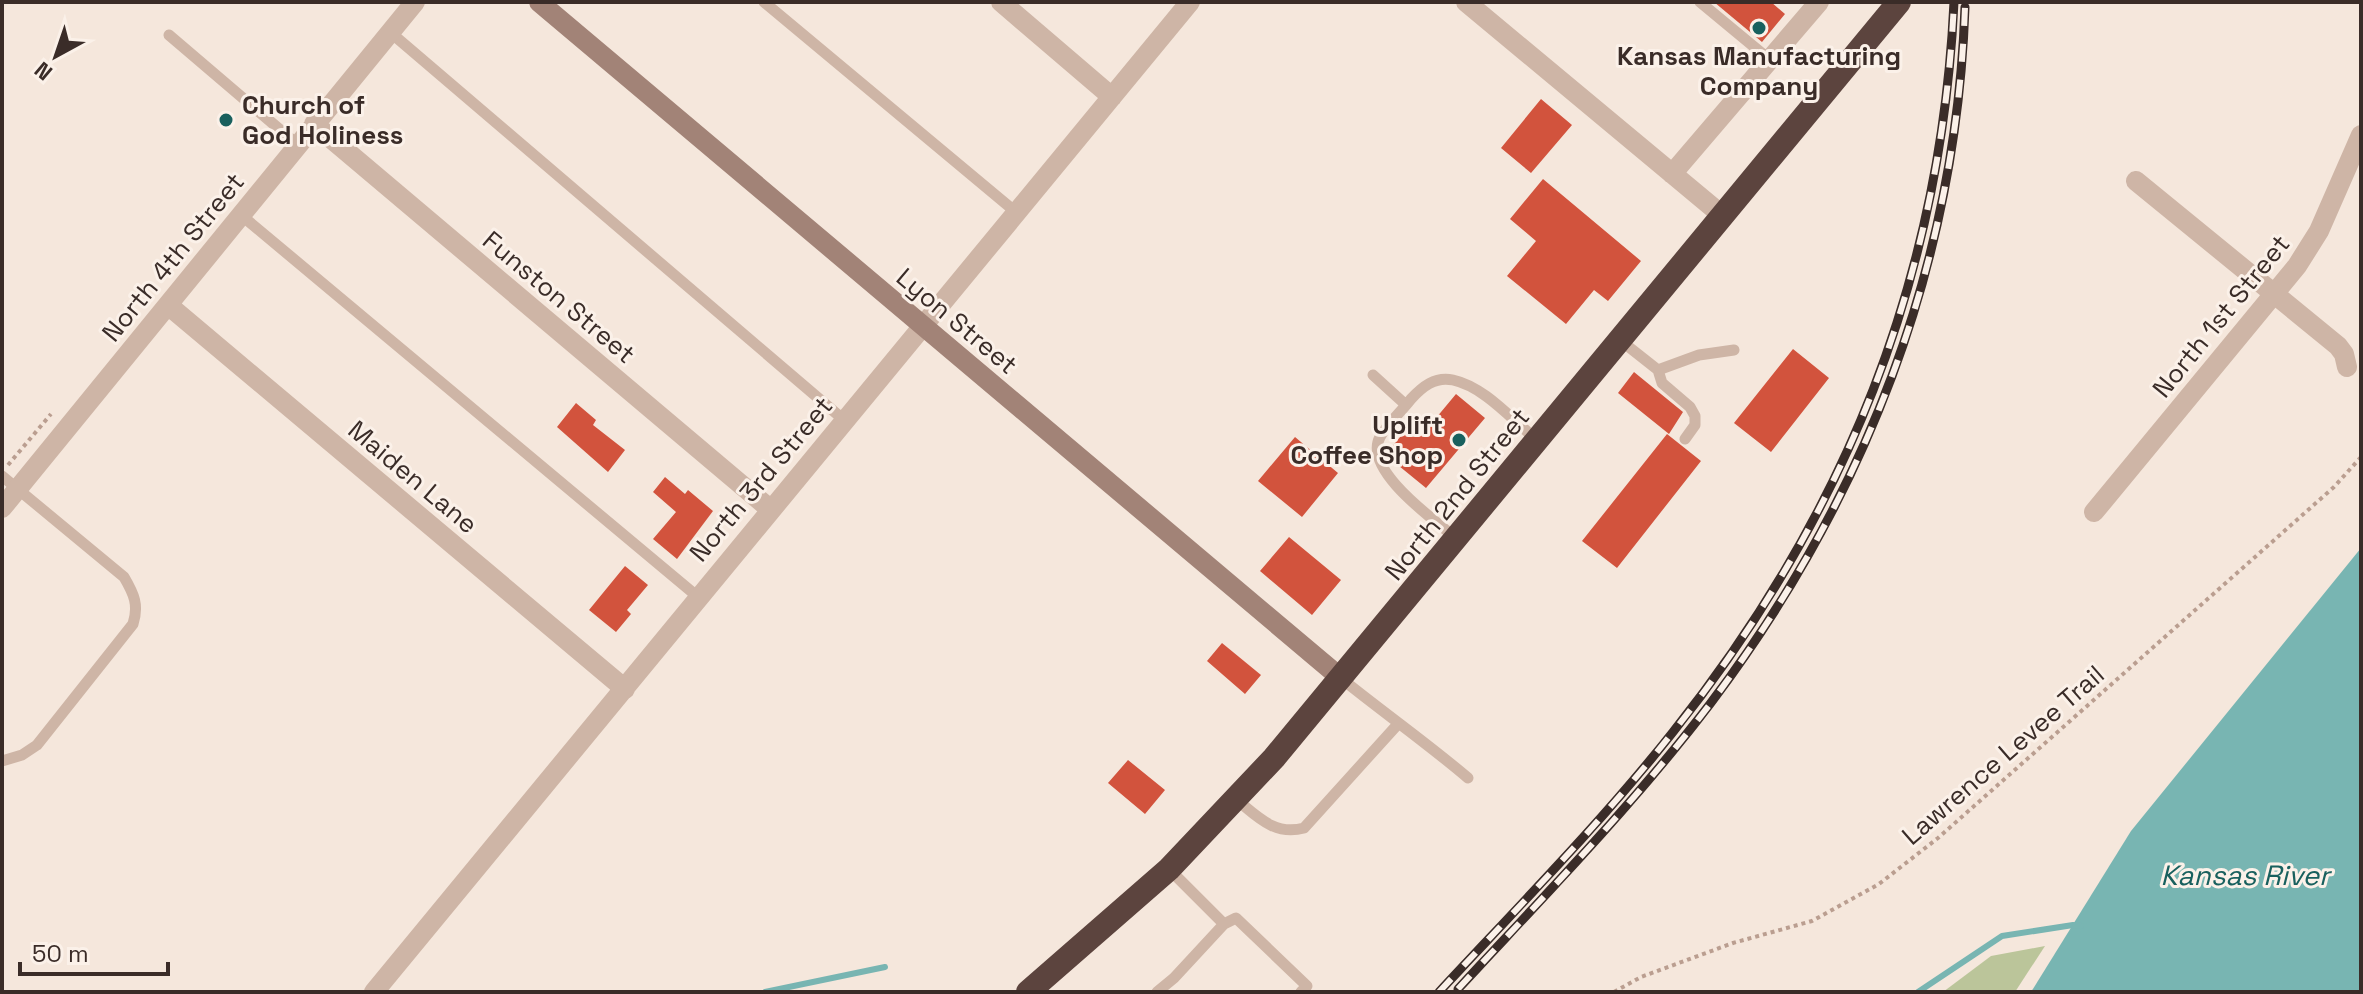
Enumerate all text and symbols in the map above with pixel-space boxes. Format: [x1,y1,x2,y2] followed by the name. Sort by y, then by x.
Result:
[16,16,96,96] north arrow
[1750,19,1768,37] marker: Kansas Manufacturing Company
[1617,39,1901,103] place label: Kansas Manufacturing Company
[28,56,58,87] text: N
[242,88,403,152] place label: Church of God Holiness
[217,111,235,129] marker: Church of God Holiness
[94,165,252,349] street label: North 4th Street
[476,223,642,371] street label: Funston Street
[2145,228,2297,404] street label: North 1st Street
[889,260,1025,382] street label: Lyon Street
[682,389,840,569] street label: North 3rd Street
[1377,401,1537,587] street label: North 2nd Street
[1290,408,1443,472] place label: Uplift Coffee Shop
[341,413,485,541] street label: Maiden Lane
[1450,431,1468,449] marker: Uplift Coffee Shop
[1895,658,2111,852] street label: Lawrence Levee Trail
[2160,857,2333,893] water label: Kansas River
[20,926,168,976] scale bar
[32,938,89,969] text: 50 m

